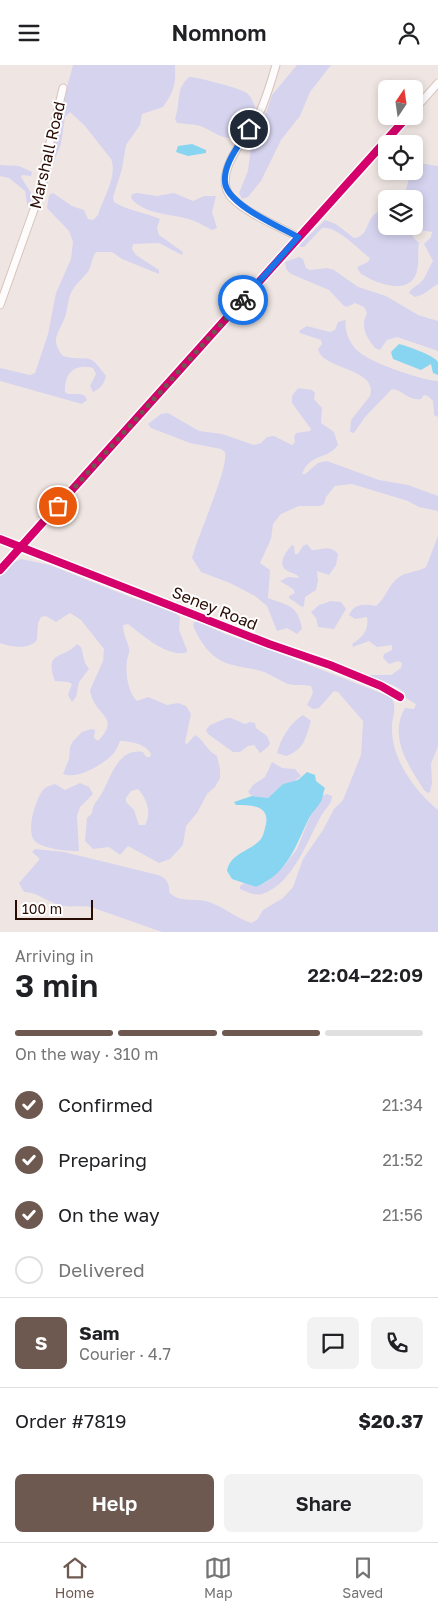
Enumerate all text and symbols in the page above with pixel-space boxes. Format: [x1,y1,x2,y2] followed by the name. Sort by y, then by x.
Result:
[15,19,43,47] icon: menu
[172,19,266,46] text: Nomnom
[395,19,423,47] icon: person
[378,80,422,125] north arrow
[378,80,423,235] map controls
[25,99,69,211] street label: Marshall Road
[228,108,270,150] pin
[235,115,263,143] icon: home
[378,135,423,180] button: locate
[378,190,423,235] button: layers
[218,275,268,325] courier
[229,286,257,314] icon: bike
[37,485,79,527] pin
[44,492,72,520] icon: bag
[169,582,261,634] street label: Seney Road
[15,897,92,920] scale bar
[22,900,62,917] text: 100 m
[15,946,94,966] text: Arriving in
[308,963,423,986] text: 22:04–22:09
[15,966,98,1004] text: 3 min
[15,1044,159,1064] text: On the way · 310 m
[15,1091,43,1119] icon: check
[58,1093,153,1116] text: Confirmed
[382,1095,423,1115] text: 21:34
[15,1146,43,1174] icon: check
[58,1148,147,1171] text: Preparing
[383,1150,423,1170] text: 21:52
[15,1201,43,1229] icon: check
[58,1203,160,1226] text: On the way
[382,1205,423,1225] text: 21:56
[58,1258,145,1281] text: Delivered
[307,1317,359,1369] button: chat
[371,1317,423,1369] button: phone
[79,1321,119,1344] text: Sam
[35,1331,47,1354] text: S
[79,1344,171,1364] text: Courier · 4.7
[15,1409,126,1432] text: Order #7819
[358,1409,423,1432] text: $20.37
[15,1474,214,1532] button: Help
[224,1474,423,1532] button: Share
[55,1554,94,1601] tab: Home
[204,1554,233,1601] tab: Map
[342,1554,383,1601] tab: Saved

